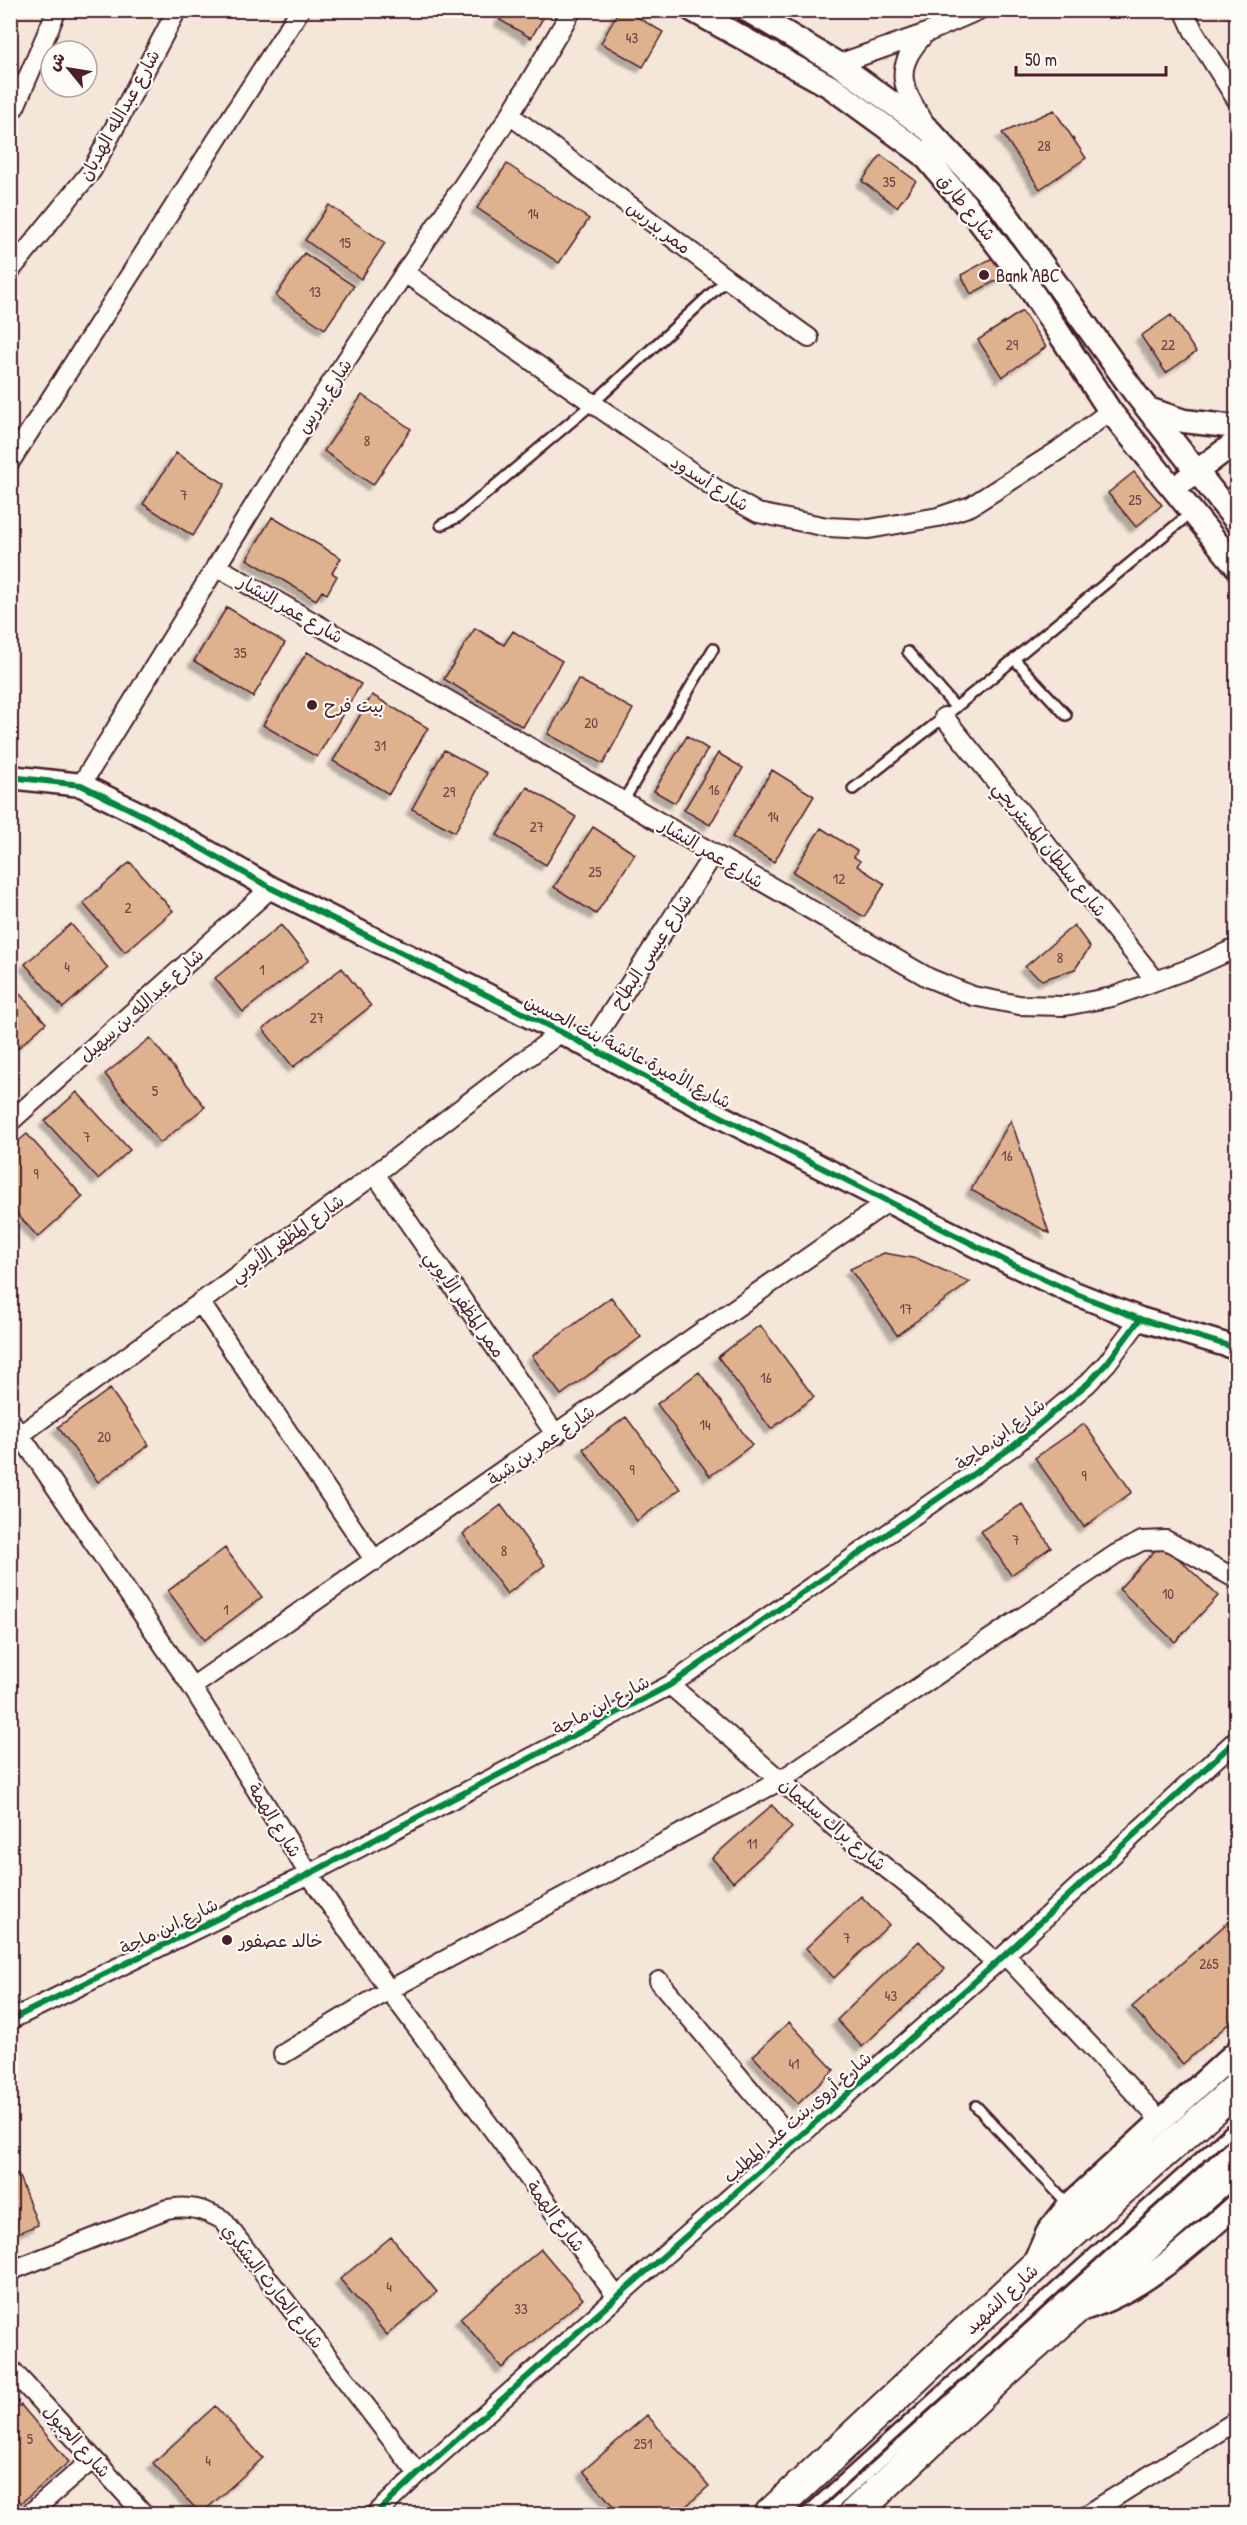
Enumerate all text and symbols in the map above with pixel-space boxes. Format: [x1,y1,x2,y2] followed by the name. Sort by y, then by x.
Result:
[626,27,638,48] house number: 43
[39,39,99,99] north arrow
[1016,39,1166,77] scale bar
[72,45,166,185] street label: شارع عبدالله الهدبان
[1025,47,1057,72] text: 50 m
[42,48,70,75] text: ش
[1037,135,1051,156] house number: 28
[932,168,1002,246] street label: شارع طارق
[882,171,896,192] house number: 35
[622,195,696,259] street label: ممر بدرس
[527,203,539,224] house number: 14
[339,232,352,253] house number: 15
[996,263,1060,288] place label: Bank ABC
[977,268,991,282] marker: Bank ABC
[309,281,321,302] house number: 13
[1006,334,1019,355] house number: 29
[1161,334,1175,355] house number: 22
[290,354,358,438] street label: شارع بدرس
[364,430,370,451] house number: 8
[666,449,754,517] street label: شارع أسدود
[180,484,188,505] house number: 7
[1128,489,1142,510] house number: 25
[232,568,348,649] street label: شارع عمر النشار
[233,642,247,663] house number: 35
[324,693,384,718] place label: بيت فرح
[305,698,319,712] marker: بيت فرح
[584,712,598,733] house number: 20
[374,735,386,756] house number: 31
[984,776,1113,925] street label: شارع سلطان المستريحي
[708,779,720,800] house number: 16
[443,781,456,802] house number: 29
[767,806,779,827] house number: 14
[654,811,769,894] street label: شارع عمر النشار
[530,816,544,837] house number: 27
[588,861,602,882] house number: 25
[833,868,845,889] house number: 12
[604,889,698,1013] street label: شارع عيسى البطاح
[124,897,132,918] house number: 2
[73,942,209,1068] street label: شارع عبدالله بن سهيل
[1057,947,1063,968] house number: 8
[64,956,70,977] house number: 4
[259,959,265,980] house number: 1
[520,988,736,1114] street label: شارع الأميرة عائشة بنت الحسين
[310,1007,324,1028] house number: 27
[152,1080,159,1101] house number: 5
[83,1126,91,1147] house number: 7
[1001,1145,1013,1166] house number: 16
[33,1163,39,1184] house number: 9
[225,1188,351,1291] street label: شارع المظفر الأيوبي
[415,1245,511,1365] street label: ممر المظفر الأيوبي
[900,1298,912,1319] house number: 17
[760,1367,772,1388] house number: 16
[950,1392,1050,1476] street label: شارع ابن ماجة
[482,1399,600,1491] street label: شارع عمر بن شبة
[699,1414,711,1435] house number: 14
[97,1426,111,1447] house number: 20
[629,1459,635,1480] house number: 9
[1081,1465,1087,1486] house number: 9
[1012,1529,1020,1550] house number: 7
[501,1540,507,1561] house number: 8
[1162,1583,1174,1604] house number: 10
[223,1599,229,1620] house number: 1
[548,1669,654,1741] street label: شارع ابن ماجة
[774,1772,892,1876] street label: شارع براك سليمان
[242,1778,308,1862] street label: شارع الهمة
[747,1833,757,1854] house number: 11
[116,1891,222,1961] street label: شارع ابن ماجة
[843,1927,851,1948] house number: 7
[237,1928,323,1953] place label: خالد عصفور
[220,1933,234,1947] marker: خالد عصفور
[1199,1953,1219,1974] house number: 265
[885,1985,897,2006] house number: 43
[717,2045,877,2189] street label: شارع أروى بنت عبد المطلب
[788,2053,800,2074] house number: 41
[521,2175,591,2257] street label: شارع الهمة
[215,2218,330,2354] street label: شارع الحارث اليشكري
[958,2258,1044,2340] street label: شارع الشهيد
[386,2276,392,2297] house number: 4
[514,2298,528,2319] house number: 33
[38,2399,116,2483] street label: شارع الجبول
[27,2428,34,2449] house number: 5
[634,2433,652,2454] house number: 251
[205,2450,211,2471] house number: 4

